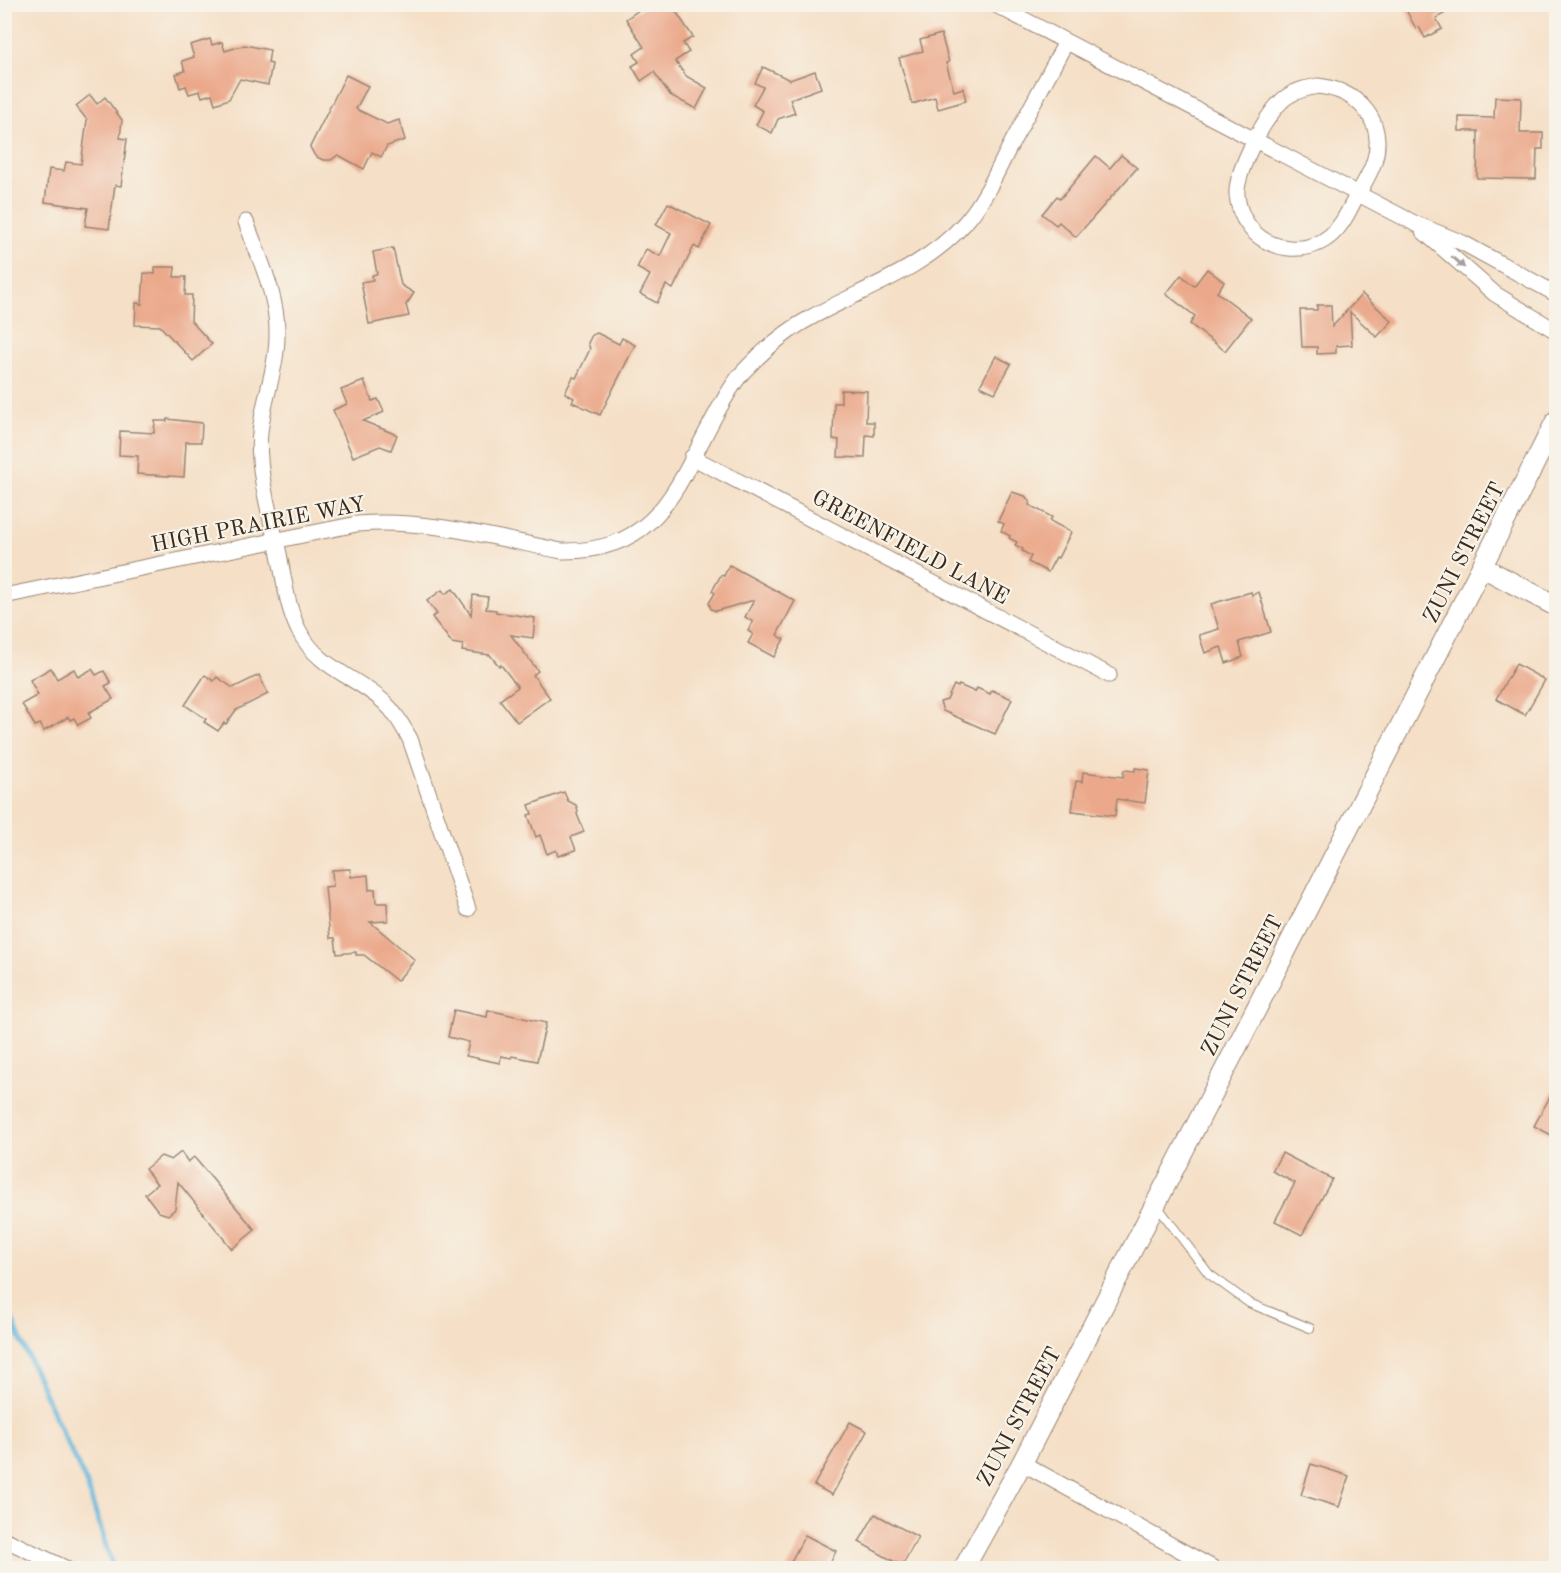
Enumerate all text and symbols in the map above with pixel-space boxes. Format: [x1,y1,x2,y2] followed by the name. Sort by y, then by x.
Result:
[1450,255,1465,268] one-way arrow
[1420,479,1510,627] street label: ZUNI STREET
[808,487,1012,609] street label: GREENFIELD LANE
[149,493,367,557] street label: HIGH PRAIRIE WAY
[1198,912,1288,1060] street label: ZUNI STREET
[974,1344,1066,1490] street label: ZUNI STREET

